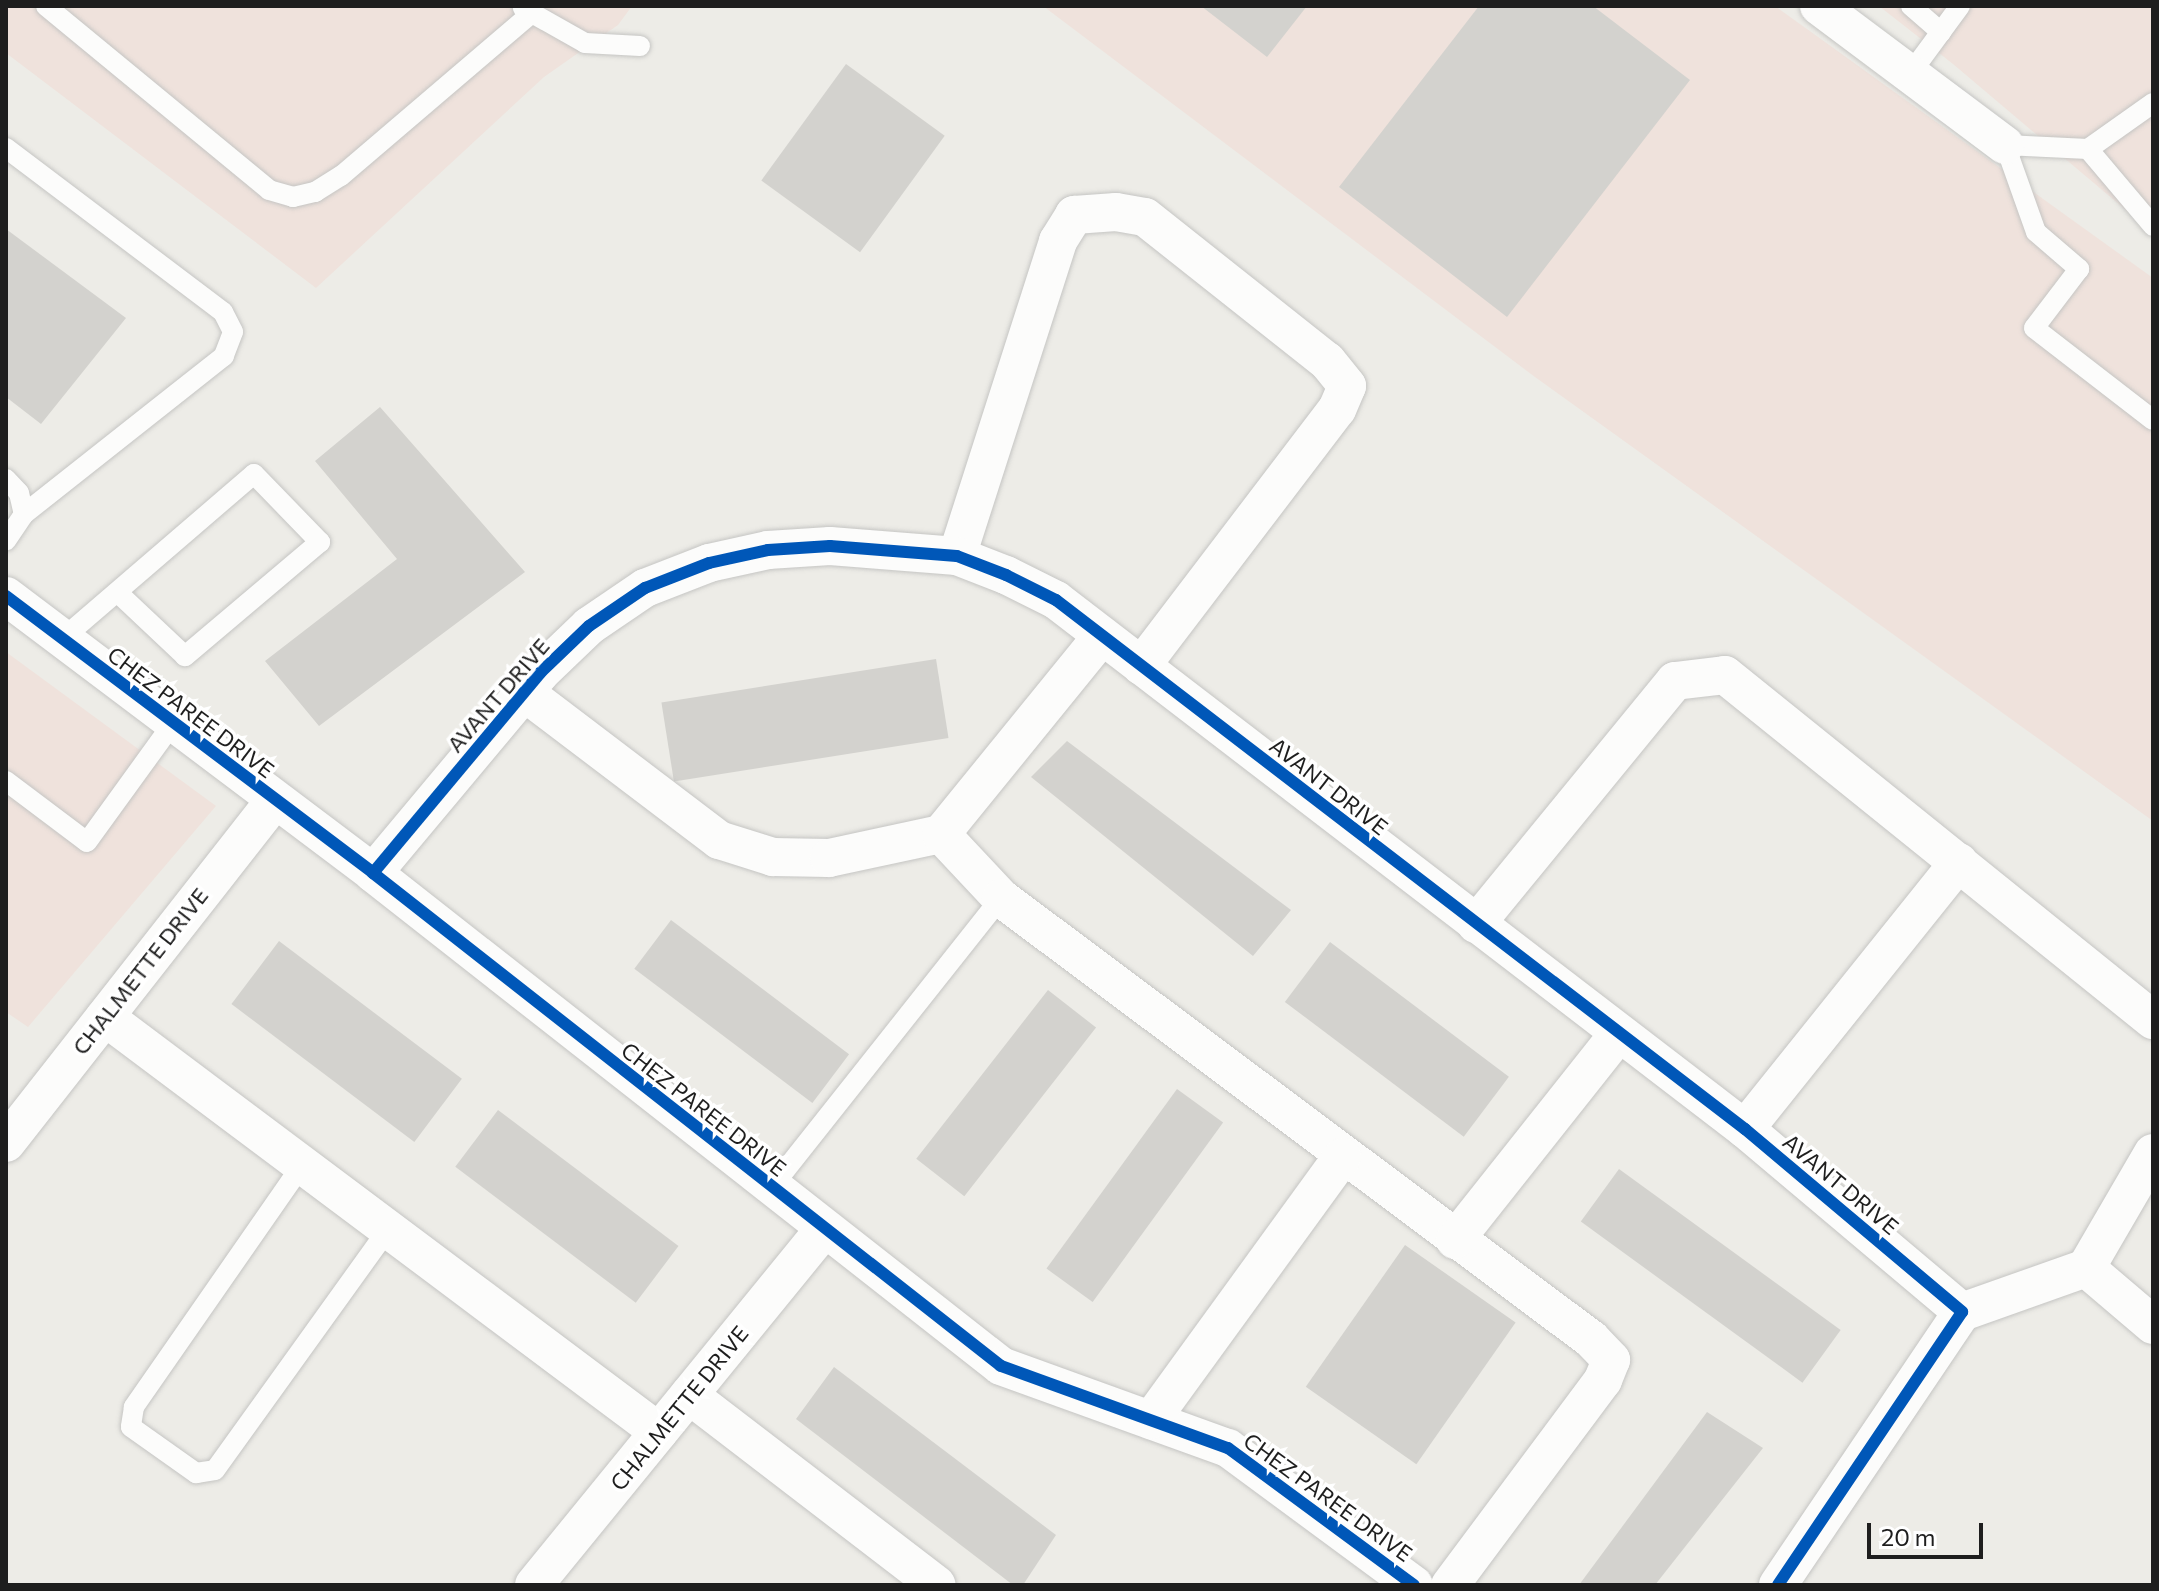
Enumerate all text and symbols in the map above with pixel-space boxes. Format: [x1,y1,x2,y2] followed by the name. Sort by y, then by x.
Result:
[441,633,555,757] street label: AVANT DRIVE
[102,641,280,783] street label: CHEZ PAREE DRIVE
[1265,732,1393,840] street label: AVANT DRIVE
[67,882,213,1060] street label: CHALMETTE DRIVE
[616,1036,792,1182] street label: CHEZ PAREE DRIVE
[1778,1128,1904,1240] street label: AVANT DRIVE
[604,1320,754,1496] street label: CHALMETTE DRIVE
[1239,1427,1417,1567] street label: CHEZ PAREE DRIVE
[1871,1507,1987,1557] scale bar
[1881,1522,1935,1551] text: 20 m

